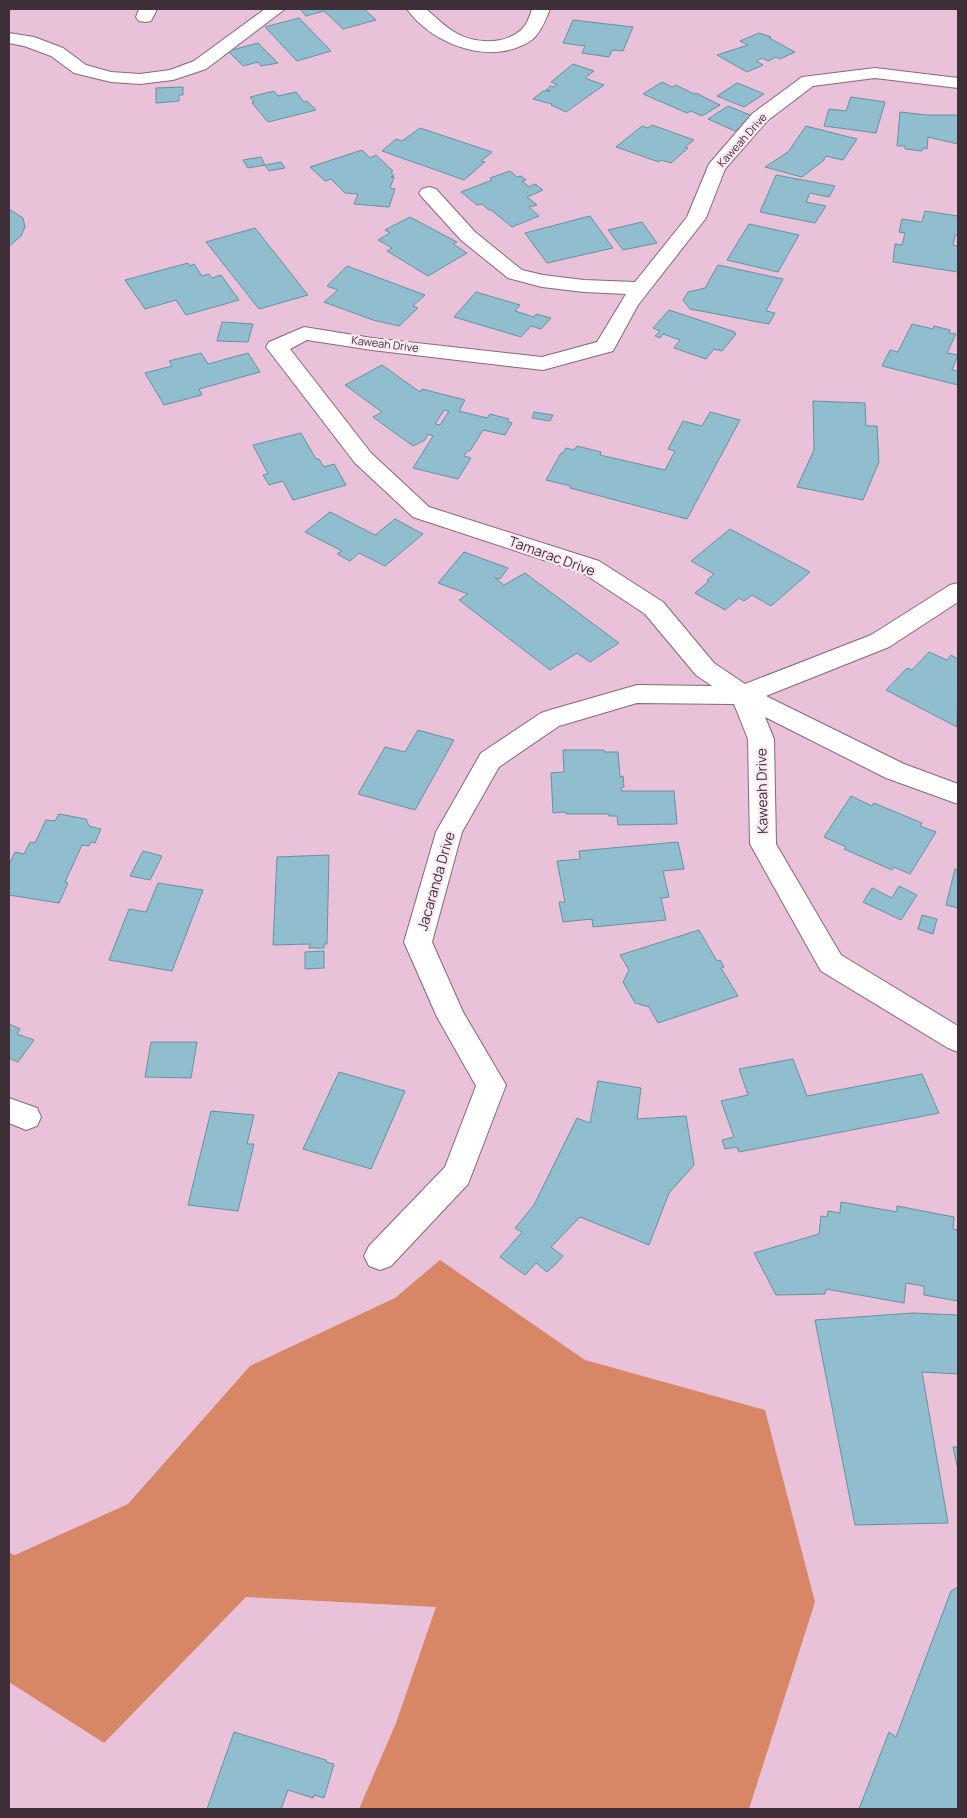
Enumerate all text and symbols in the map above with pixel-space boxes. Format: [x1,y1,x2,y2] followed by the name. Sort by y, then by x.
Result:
[713,109,770,170] street label: Kaweah Drive
[351,332,420,355] street label: Kaweah Drive
[506,531,598,580] street label: Tamarac Drive
[751,748,772,834] street label: Kaweah Drive
[412,829,459,933] street label: Jacaranda Drive

